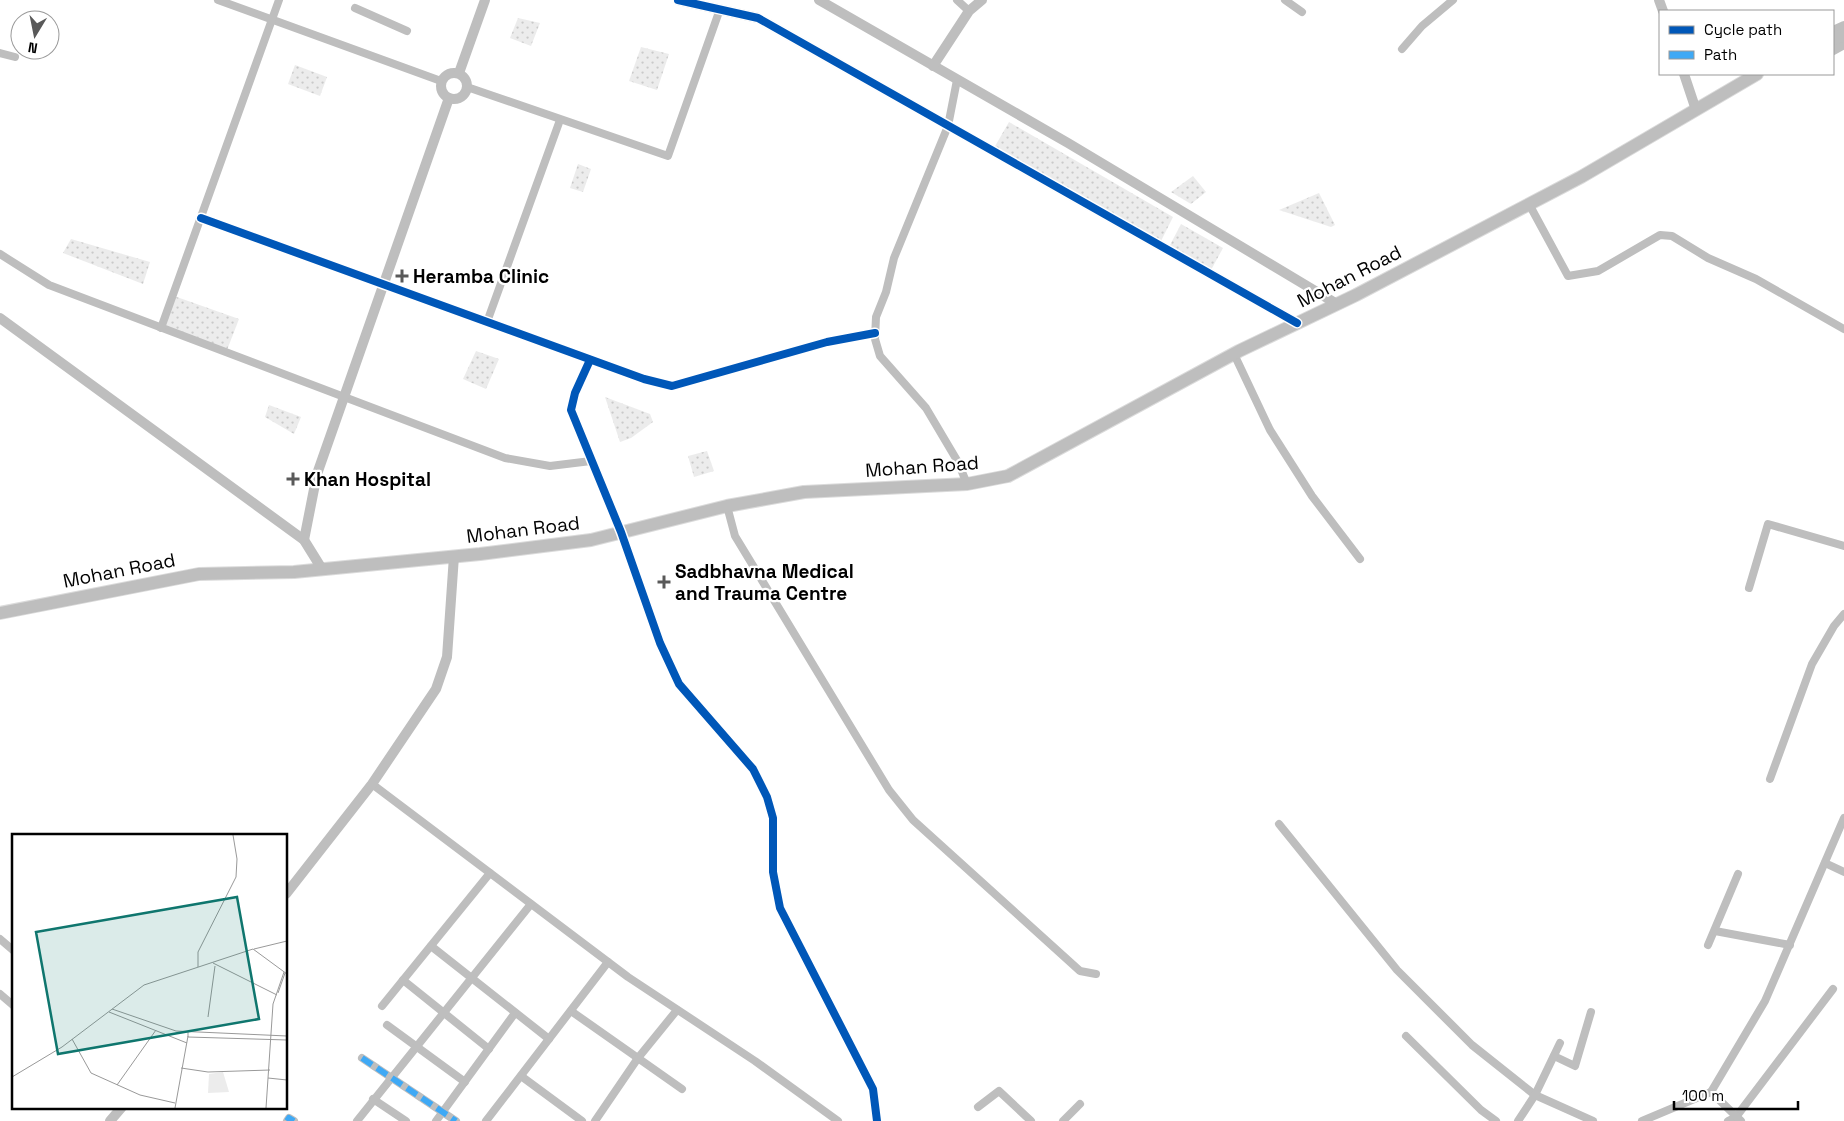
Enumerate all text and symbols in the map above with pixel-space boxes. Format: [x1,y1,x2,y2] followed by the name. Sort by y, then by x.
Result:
[10,10,60,60] north arrow
[1659,10,1834,75] legend
[1704,20,1782,39] text: Cycle path
[27,38,39,57] text: N
[1704,45,1737,64] text: Path
[1293,239,1406,313] street label: Mohan Road
[413,264,549,289] place label: Heramba Clinic
[395,269,409,283] marker: Heramba Clinic
[864,450,980,483] street label: Mohan Road
[304,467,431,492] place label: Khan Hospital
[286,472,300,486] marker: Khan Hospital
[465,510,581,549] street label: Mohan Road
[61,547,177,594] street label: Mohan Road
[675,559,854,606] place label: Sadbhavna Medical and Trauma Centre
[657,575,671,589] marker: Sadbhavna Medical and Trauma Centre
[12,834,288,1108] inset map
[1674,1078,1798,1110] scale bar
[1682,1086,1724,1105] text: 100 m

